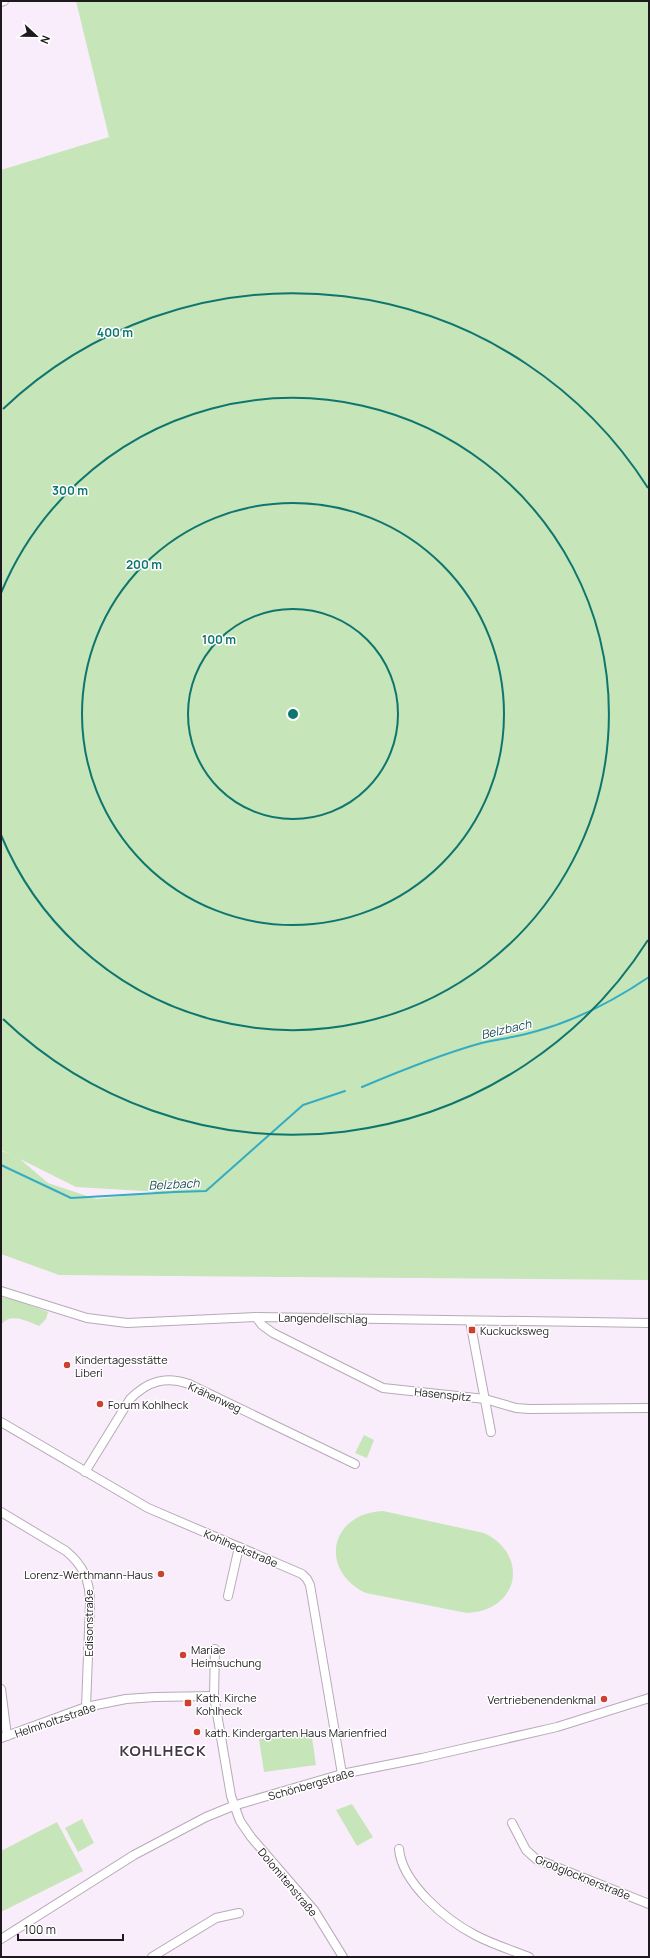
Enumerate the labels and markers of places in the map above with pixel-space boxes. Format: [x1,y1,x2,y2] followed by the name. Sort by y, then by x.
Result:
[286,707,300,721] centre of rings
[480,1323,549,1338] place label: Kuckucksweg
[467,1325,477,1335] marker: Kuckucksweg
[75,1352,168,1380] place label: Kindertagesstätte Liberi
[62,1360,72,1370] marker: Kindertagesstätte Liberi
[108,1397,189,1412] place label: Forum Kohlheck
[95,1399,105,1409] marker: Forum Kohlheck
[24,1567,153,1582] place label: Lorenz-Werthmann-Haus
[156,1569,166,1579] marker: Lorenz-Werthmann-Haus
[191,1642,261,1670] place label: Mariae Heimsuchung
[178,1650,188,1660] marker: Mariae Heimsuchung
[196,1690,257,1718] place label: Kath. Kirche Kohlheck
[487,1692,596,1707] place label: Vertriebenendenkmal
[599,1694,609,1704] marker: Vertriebenendenkmal
[183,1698,193,1708] marker: Kath. Kirche Kohlheck
[205,1725,387,1740] place label: kath. Kindergarten Haus Marienfried
[192,1727,202,1737] marker: kath. Kindergarten Haus Marienfried

